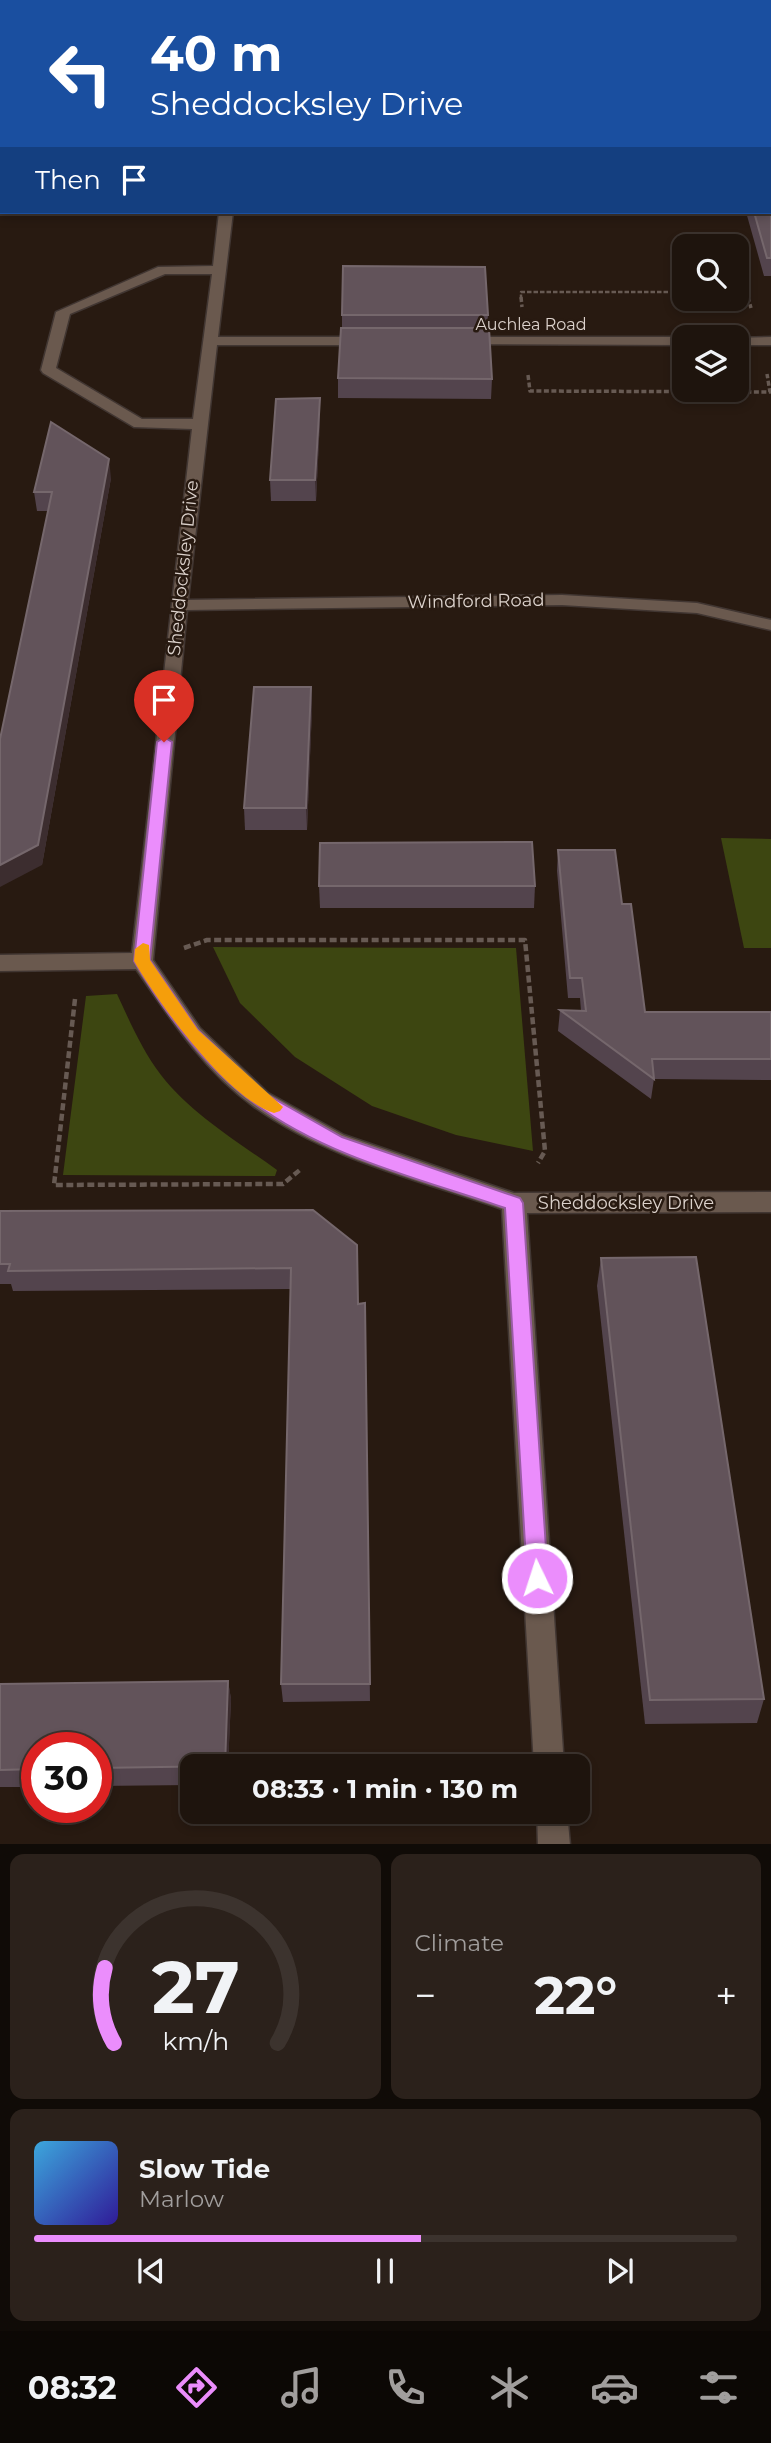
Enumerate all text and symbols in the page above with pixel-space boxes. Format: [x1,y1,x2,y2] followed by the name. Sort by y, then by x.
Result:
[150,24,282,83] text: 40 m
[35,28,126,119] icon: left
[150,84,463,123] text: Sheddocksley Drive
[115,161,153,199] icon: arrive
[35,164,101,196] text: Then
[672,234,749,402] map controls
[672,234,749,311] button: search
[476,315,586,334] street label: Auchlea Road
[672,325,749,402] button: layers
[163,479,203,657] street label: Sheddocksley Drive
[407,589,545,613] street label: Windford Road
[134,670,194,742] pin
[145,681,183,719] icon: arrive
[538,1192,714,1214] street label: Sheddocksley Drive
[500,1541,574,1615] position arrow
[21,1732,112,1823] speed limit sign: 30
[252,1773,518,1805] text: 08:33 · 1 min · 130 m
[415,1929,504,1957] text: Climate
[151,1943,239,2031] text: 27
[534,1964,617,2027] text: 22°
[415,1972,436,2019] text: −
[715,1972,737,2019] text: +
[162,2025,229,2055] text: km/h
[139,2153,270,2185] text: Slow Tide
[139,2185,224,2213] text: Marlow
[132,2252,170,2290] icon: previous
[366,2252,404,2290] icon: pause
[601,2252,639,2290] icon: next
[172,2363,221,2412] icon: directions
[277,2363,326,2412] icon: music
[381,2363,430,2412] icon: phone
[485,2363,534,2412] icon: climate
[590,2363,639,2412] icon: car
[694,2363,743,2412] icon: filters
[28,2368,117,2407] text: 08:32

